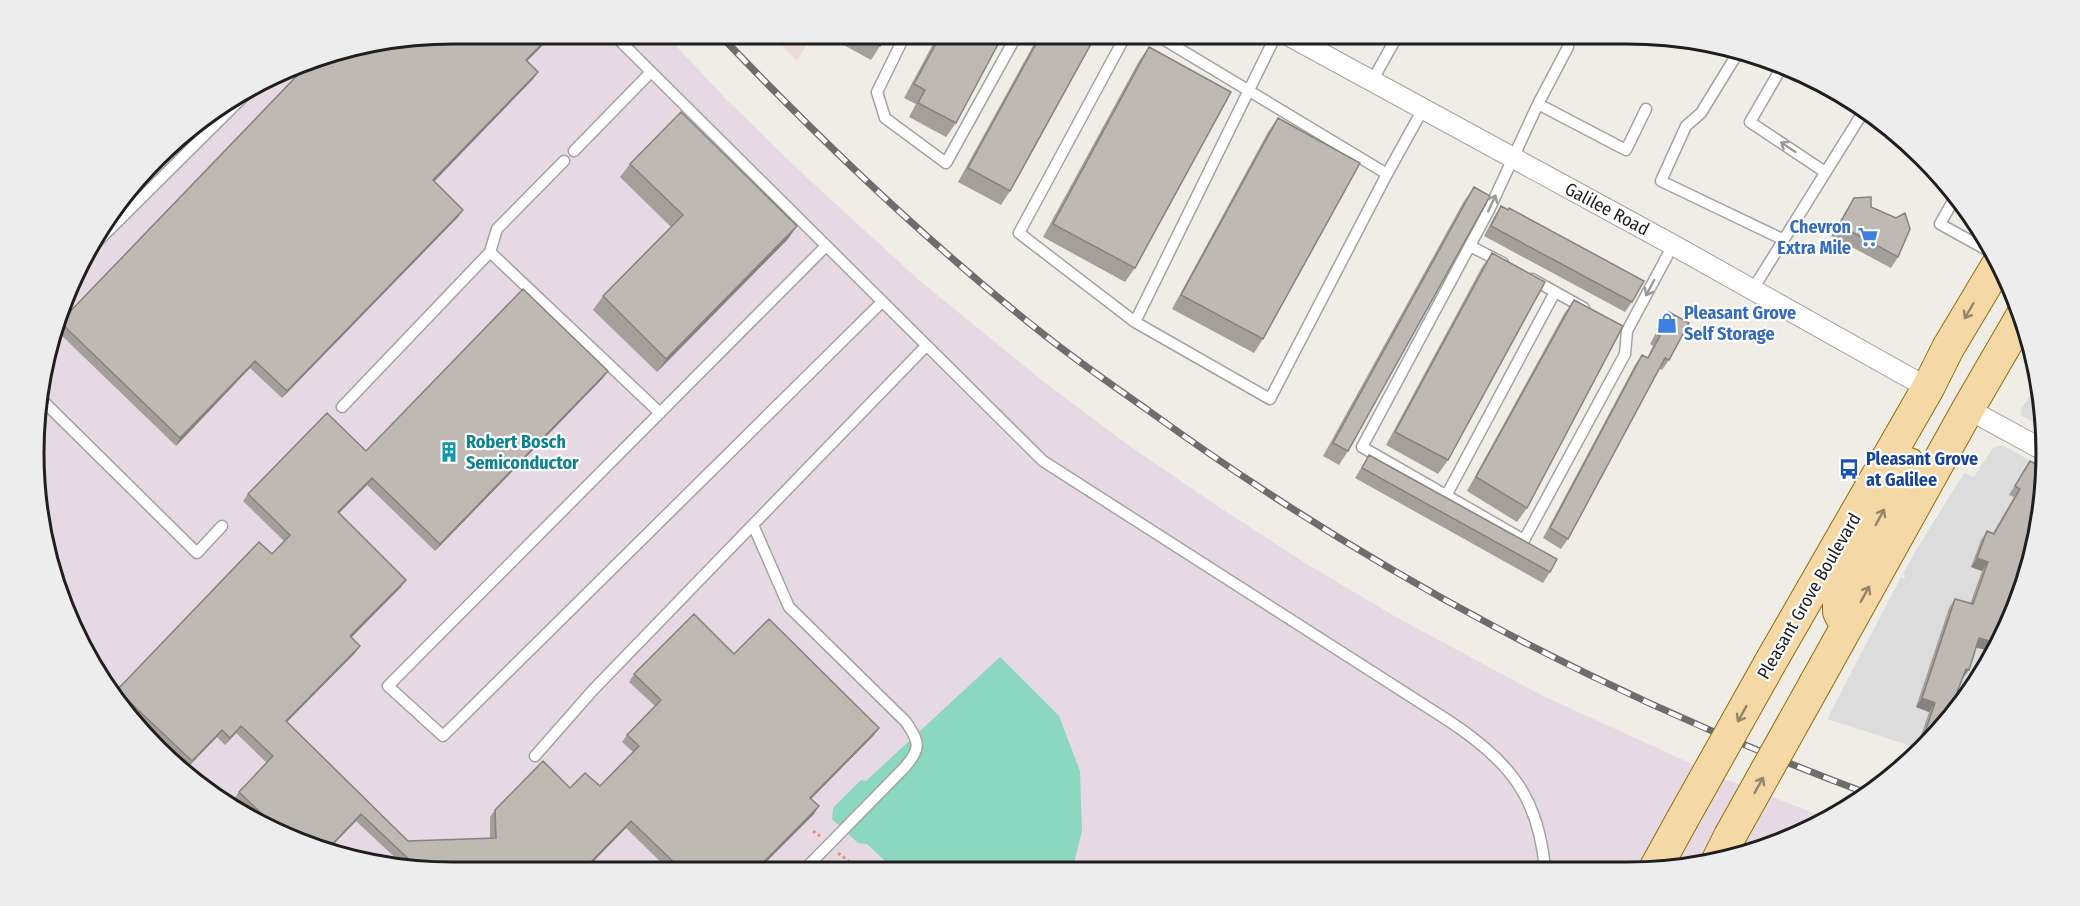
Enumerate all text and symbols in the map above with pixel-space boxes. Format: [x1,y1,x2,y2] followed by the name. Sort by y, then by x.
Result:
[1780,141,1796,153] one-way arrow
[1561,178,1653,240] street label: Galilee Road
[1487,194,1499,212] one-way arrow
[1777,216,1851,259] place label: Chevron Extra Mile
[1856,225,1880,249] supermarket icon: Chevron Extra Mile
[1644,279,1655,297] one-way arrow
[1684,302,1796,345] place label: Pleasant Grove Self Storage
[1963,302,1975,319] one-way arrow
[1655,311,1679,335] shop icon: Pleasant Grove Self Storage
[466,431,579,474] place label: Robert Bosch Semiconductor
[437,440,461,464] building icon: Robert Bosch Semiconductor
[1866,448,1978,491] place label: Pleasant Grove at Galilee
[1837,457,1861,481] bus stop icon: Pleasant Grove at Galilee
[1752,509,1866,683] street label: Pleasant Grove Boulevard
[1874,509,1886,526] one-way arrow
[1859,586,1871,603] one-way arrow
[1736,704,1747,722] one-way arrow
[1753,777,1765,794] one-way arrow

